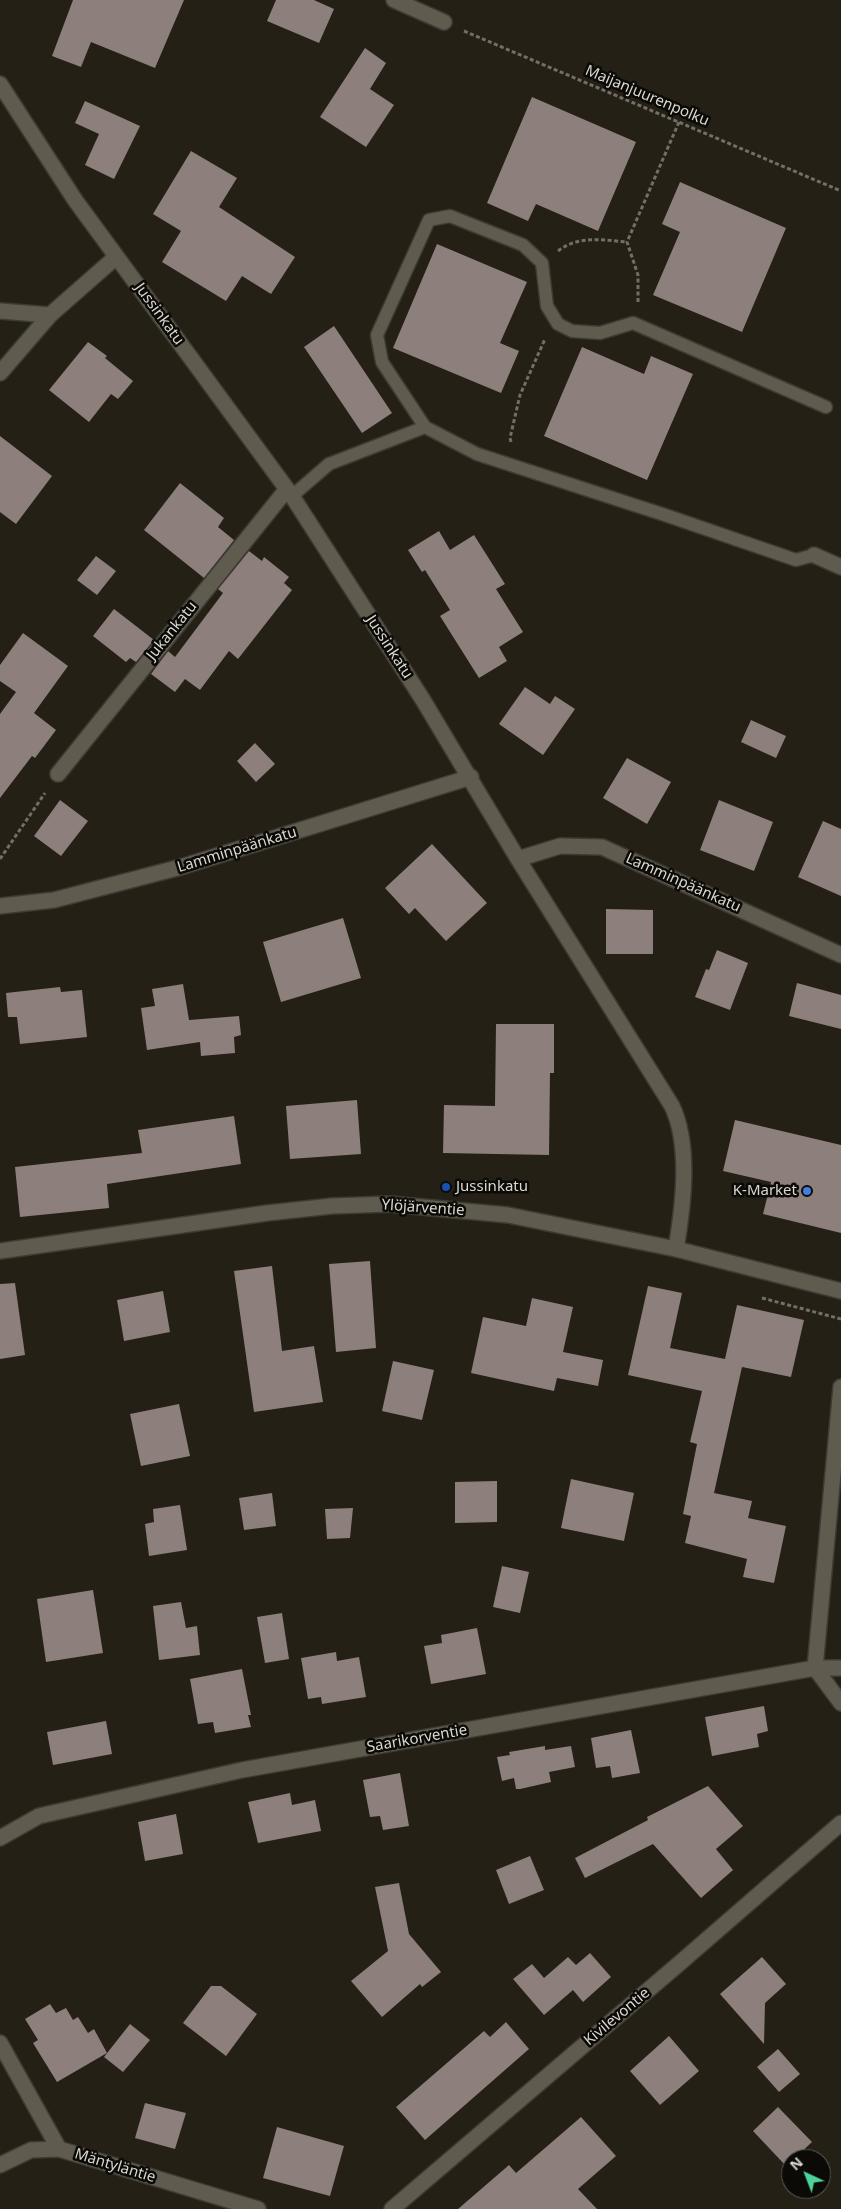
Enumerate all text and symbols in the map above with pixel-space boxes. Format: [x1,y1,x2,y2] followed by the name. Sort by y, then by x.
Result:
[582,62,712,130] street label: Maijanjuurenpolku
[131,280,187,348] street label: Jussinkatu
[143,598,201,664] street label: Jukankatu
[362,612,416,682] street label: Jussinkatu
[175,823,299,877] street label: Lamminpäänkatu
[623,850,743,916] street label: Lamminpäänkatu
[456,1178,528,1196] place label: Jussinkatu
[440,1181,452,1193] marker: Jussinkatu
[733,1182,797,1200] place label: K-Market
[801,1185,813,1197] marker: K-Market
[381,1196,465,1220] street label: Ylöjärventie
[365,1721,469,1757] street label: Saarikorventie
[580,1984,654,2050] street label: Kivilevontie
[72,2145,158,2187] street label: Mäntyläntie
[781,2149,831,2199] north arrow
[785,2153,807,2174] text: N

